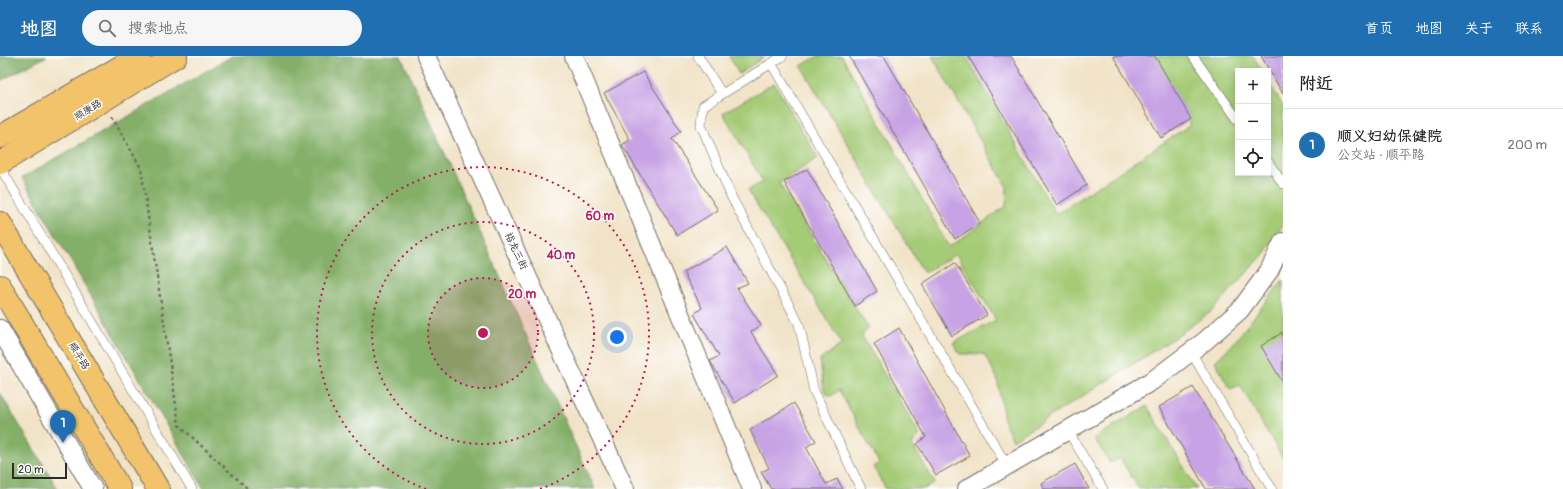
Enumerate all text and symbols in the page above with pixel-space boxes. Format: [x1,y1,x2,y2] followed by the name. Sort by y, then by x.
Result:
[82,10,362,46] search box
[20,17,58,41] text: 地图
[96,17,118,39] icon: search
[128,19,188,38] text: 搜索地点
[1365,20,1393,37] text: 首页
[1415,20,1443,37] text: 地图
[1465,20,1493,37] text: 关于
[1515,20,1543,37] text: 联系
[1235,68,1271,176] map controls
[1235,68,1271,104] button: +
[1299,73,1333,94] text: 附近
[72,97,104,123] street label: 顺康路
[1235,104,1271,140] button: −
[1337,127,1442,146] text: 顺义妇幼保健院
[1309,137,1315,153] text: 1
[1508,137,1547,153] text: 200 m
[1235,140,1271,176] button: locate
[1337,147,1425,163] text: 公交站 · 顺平路
[586,209,615,224] text: 60 m
[502,230,530,272] street label: 裕龙三街
[546,248,576,263] text: 40 m
[508,287,536,302] text: 20 m
[476,326,490,340] centre of rings
[607,327,627,347] your location
[66,340,92,372] street label: 顺平路
[50,410,76,443] pin: 1
[12,461,67,480] scale bar
[18,463,44,476] text: 20 m

